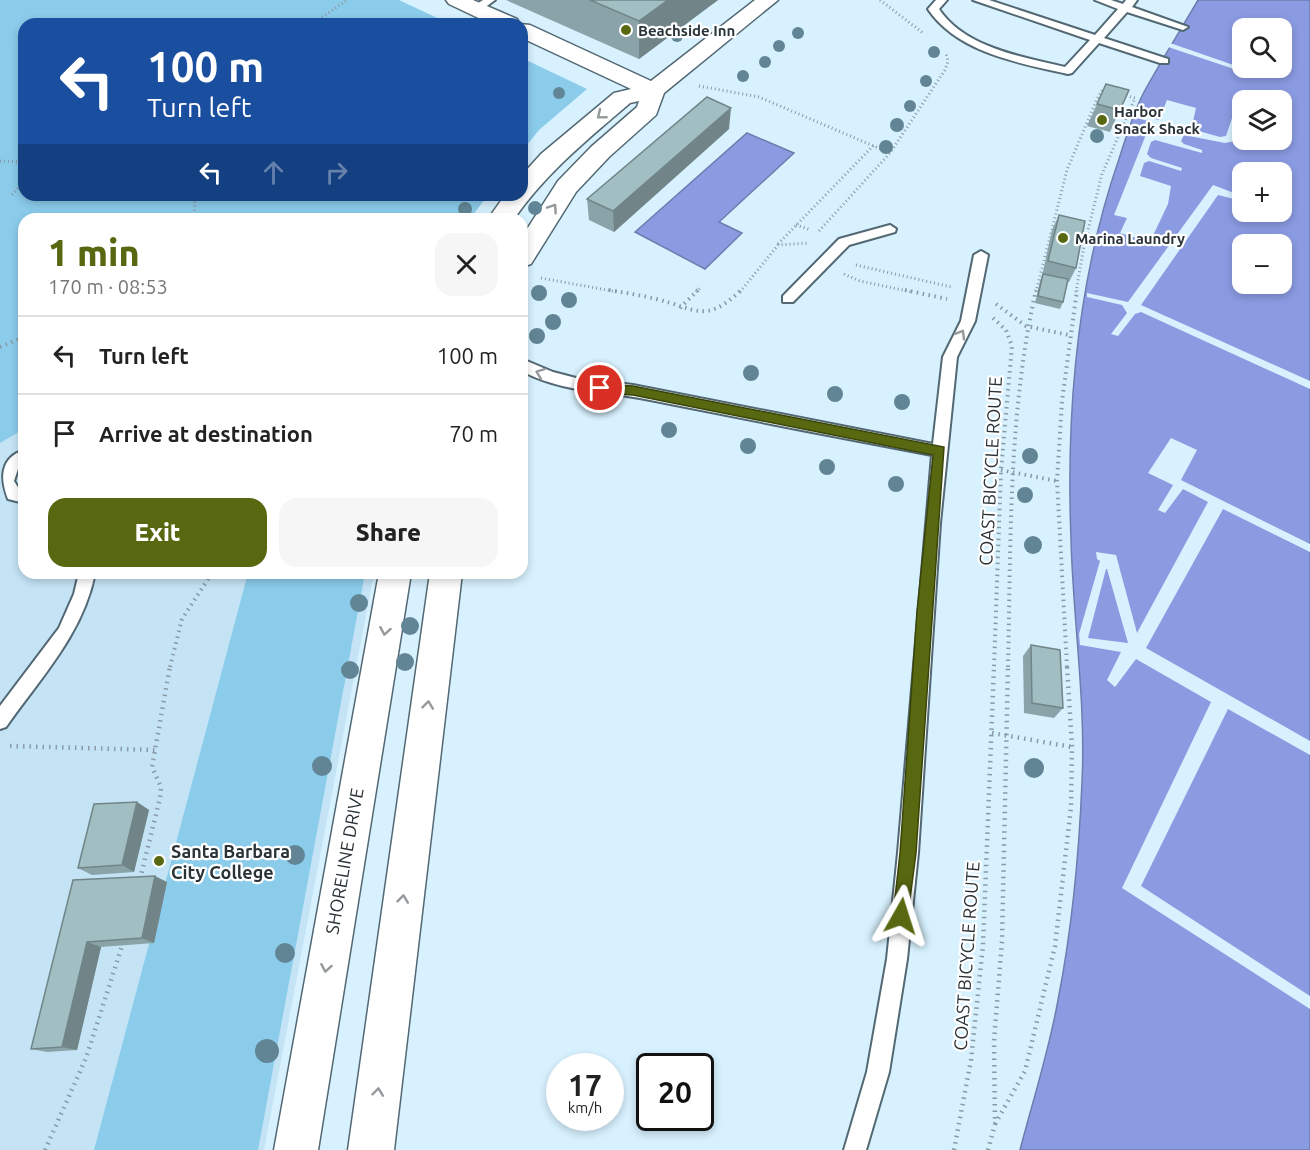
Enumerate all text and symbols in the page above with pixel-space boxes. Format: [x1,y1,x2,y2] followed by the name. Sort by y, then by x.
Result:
[1232,18,1292,294] map controls
[1232,18,1292,78] button: search
[638,22,735,39] place label: Beachside Inn
[619,23,633,37] marker: Beachside Inn
[48,42,126,120] icon: left
[147,43,264,90] text: 100 m
[1232,90,1292,150] button: layers
[147,92,251,122] text: Turn left
[1114,103,1201,137] place label: Harbor Snack Shack
[597,108,608,119] one-way arrow
[1095,113,1109,127] marker: Harbor Snack Shack
[194,156,227,189] icon: left
[257,156,290,189] icon: ahead
[320,156,353,189] icon: right
[1232,162,1292,222] button: +
[546,204,557,215] one-way arrow
[1075,230,1185,247] place label: Marina Laundry
[1056,231,1070,245] marker: Marina Laundry
[48,232,140,273] text: 1 min
[435,233,498,296] button: close
[1232,234,1292,294] button: −
[48,275,168,298] text: 170 m · 08:53
[954,330,966,340] one-way arrow
[48,339,81,372] icon: left
[99,343,189,368] text: Turn left
[437,343,498,368] text: 100 m
[574,362,625,413] pin
[535,368,546,380] one-way arrow
[583,371,616,404] icon: arrive
[975,376,1005,566] street label: COAST BICYCLE ROUTE
[48,417,81,450] icon: arrive
[99,421,313,446] text: Arrive at destination
[449,421,498,446] text: 70 m
[48,498,267,567] button: Exit
[279,498,498,567] button: Share
[379,626,391,635] one-way arrow
[422,701,434,710] one-way arrow
[321,786,367,936] street label: SHORELINE DRIVE
[171,841,290,882] place label: Santa Barbara City College
[152,854,166,868] marker: Santa Barbara City College
[949,861,983,1051] street label: COAST BICYCLE ROUTE
[869,884,933,948] position arrow
[397,894,409,903] one-way arrow
[320,962,333,972] one-way arrow
[636,1053,714,1131] speed limit sign: 20
[568,1068,602,1102] text: 17
[371,1087,384,1097] one-way arrow
[568,1099,602,1116] text: km/h

